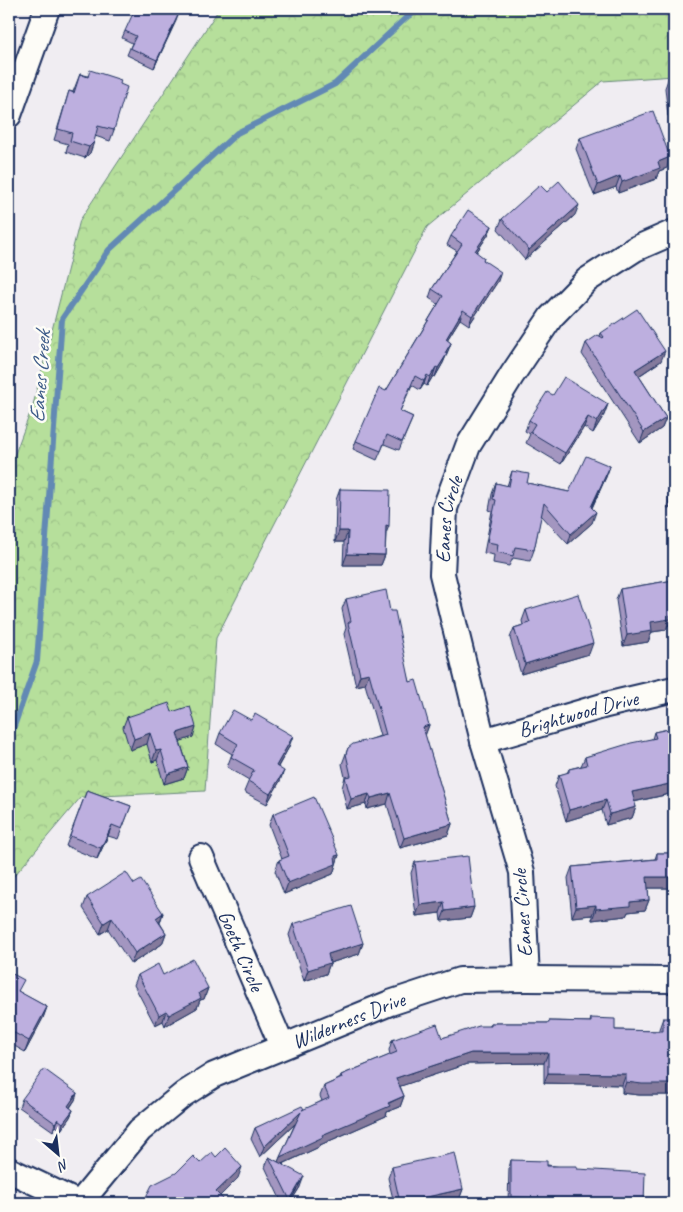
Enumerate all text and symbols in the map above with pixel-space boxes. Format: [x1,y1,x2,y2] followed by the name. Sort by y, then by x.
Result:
[23,326,57,424] water label: Eanes Creek
[430,470,470,563] street label: Eanes Circle
[515,685,642,743] street label: Brightwood Drive
[506,866,538,958] street label: Eanes Circle
[212,906,271,997] street label: Goeth Circle
[288,986,409,1055] street label: Wilderness Drive
[32,1130,82,1180] north arrow
[54,1155,72,1176] text: N

